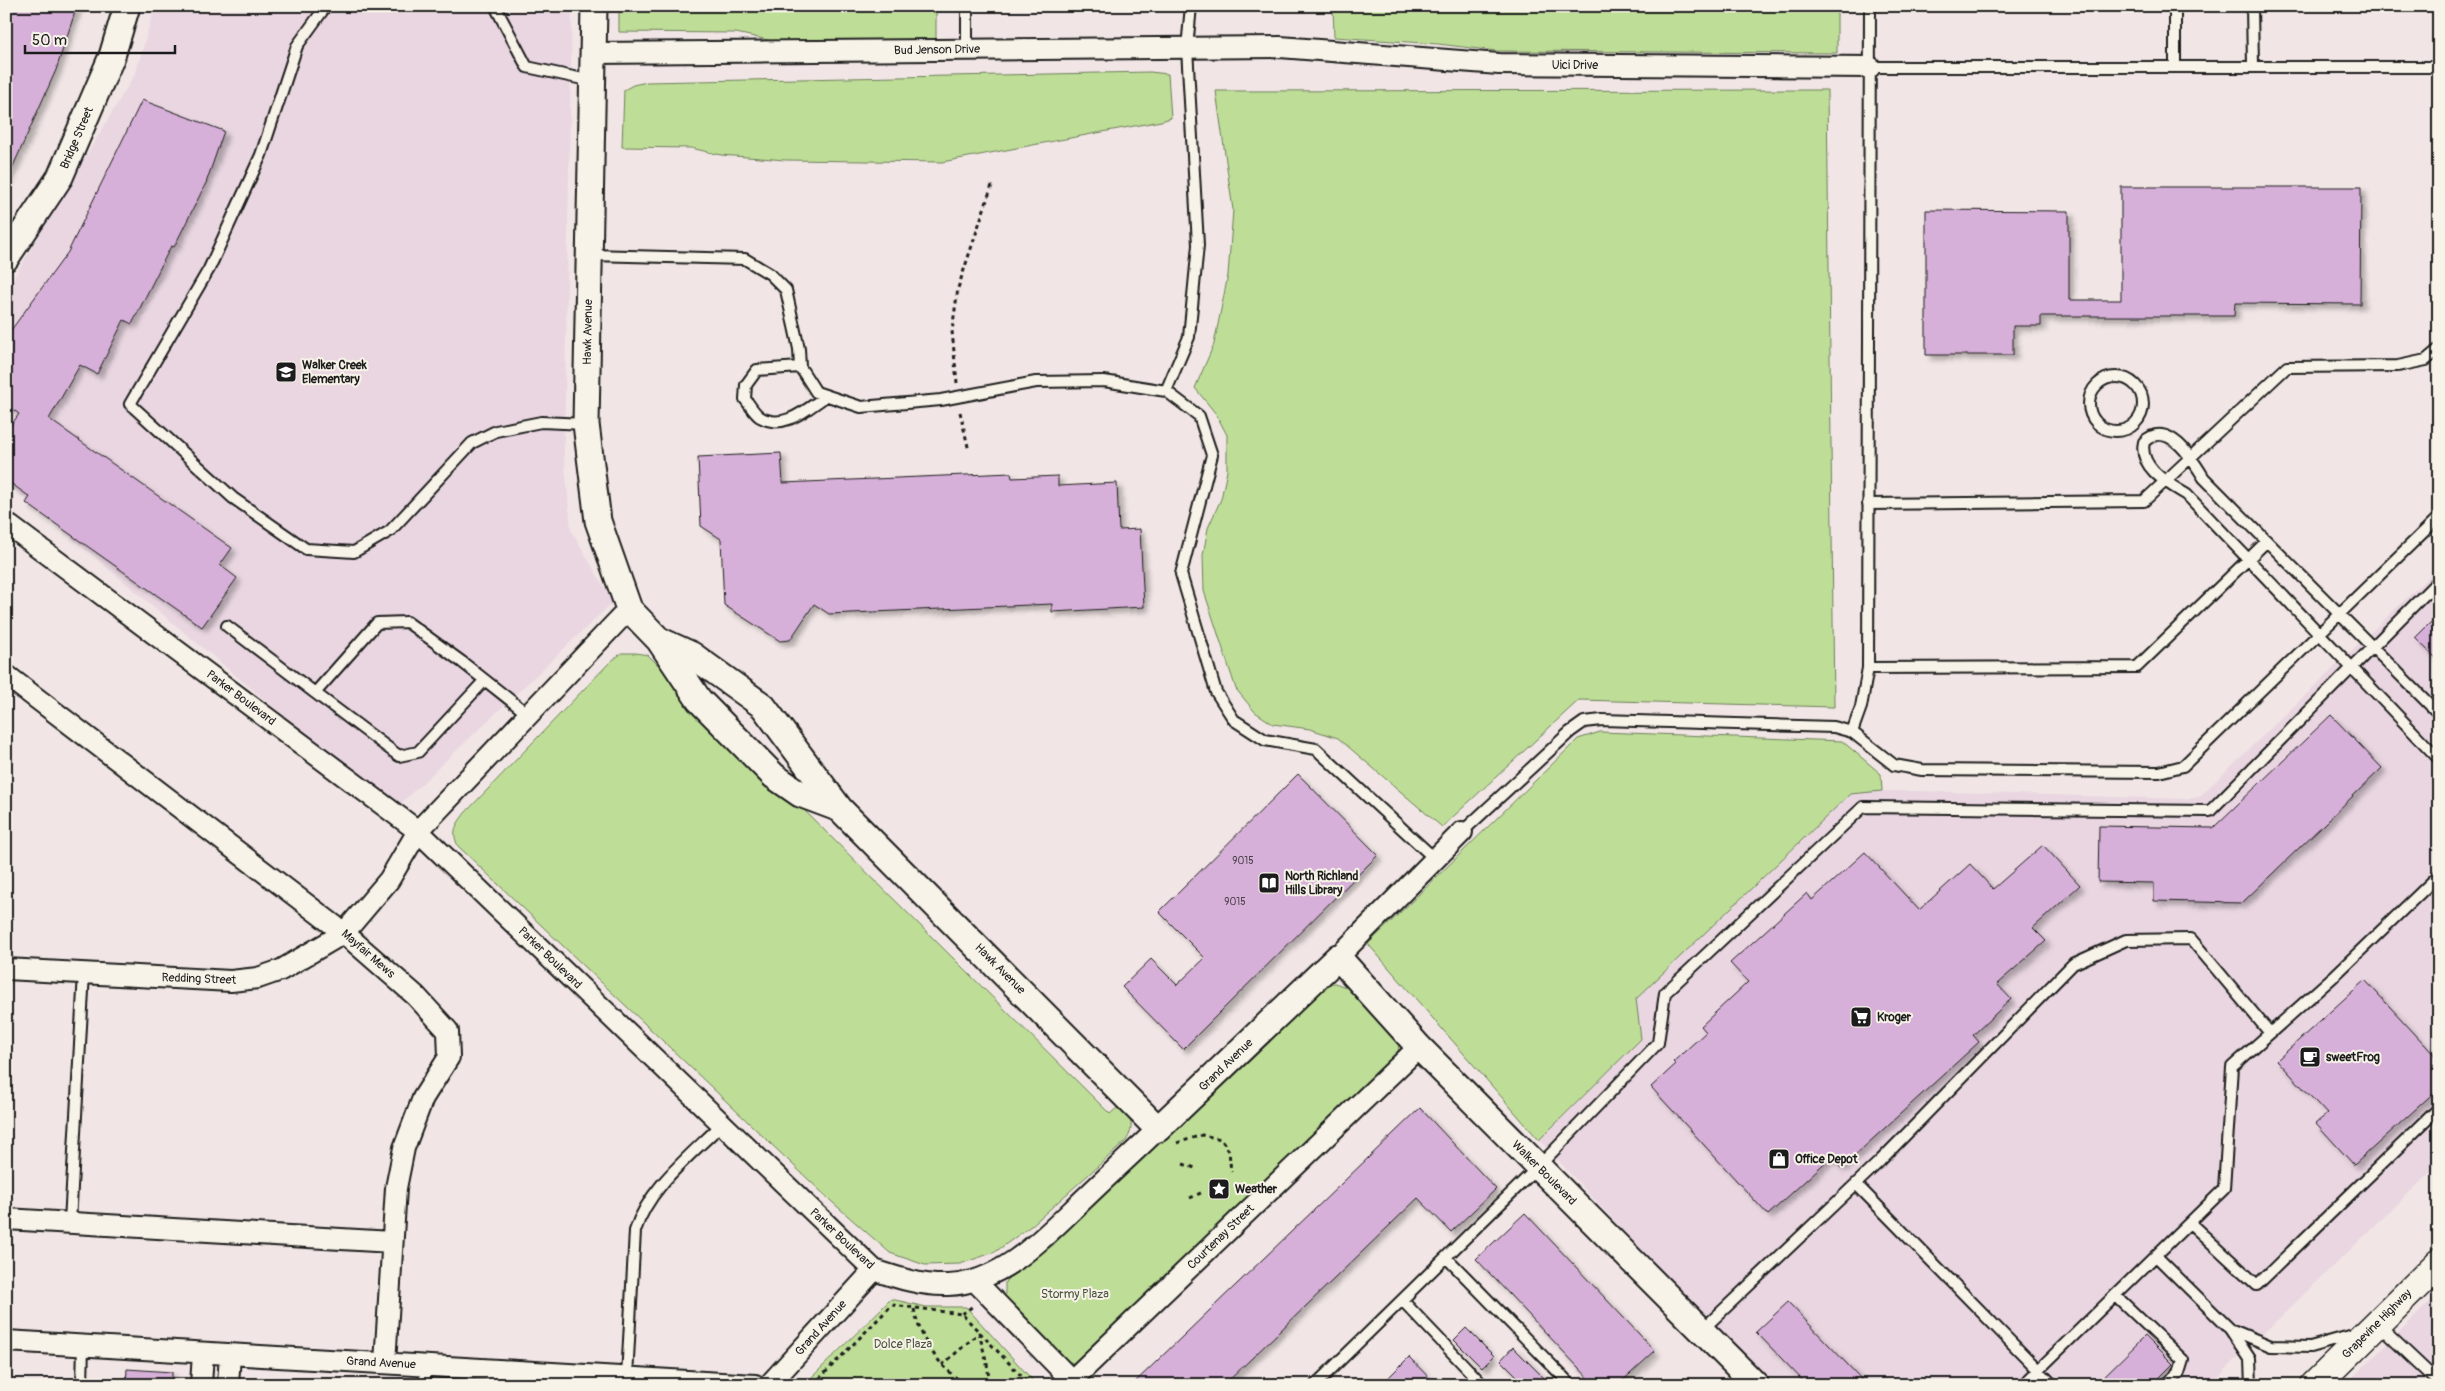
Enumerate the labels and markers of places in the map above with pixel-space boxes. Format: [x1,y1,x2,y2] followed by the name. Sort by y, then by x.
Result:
[302,358,368,387] place label: Walker Creek Elementary
[274,360,298,384] school or university icon: Walker Creek Elementary
[1285,869,1359,898] place label: North Richland Hills Library
[1257,871,1281,895] library icon: North Richland Hills Library
[1849,1005,1873,1029] supermarket icon: Kroger
[1877,1010,1912,1025] place label: Kroger
[2298,1045,2322,1069] cafe icon: sweetFrog
[2326,1050,2380,1065] place label: sweetFrog
[1767,1147,1791,1171] shop icon: Office Depot
[1795,1152,1859,1167] place label: Office Depot
[1207,1177,1231,1201] place icon: Weather
[1235,1182,1278,1197] place label: Weather

